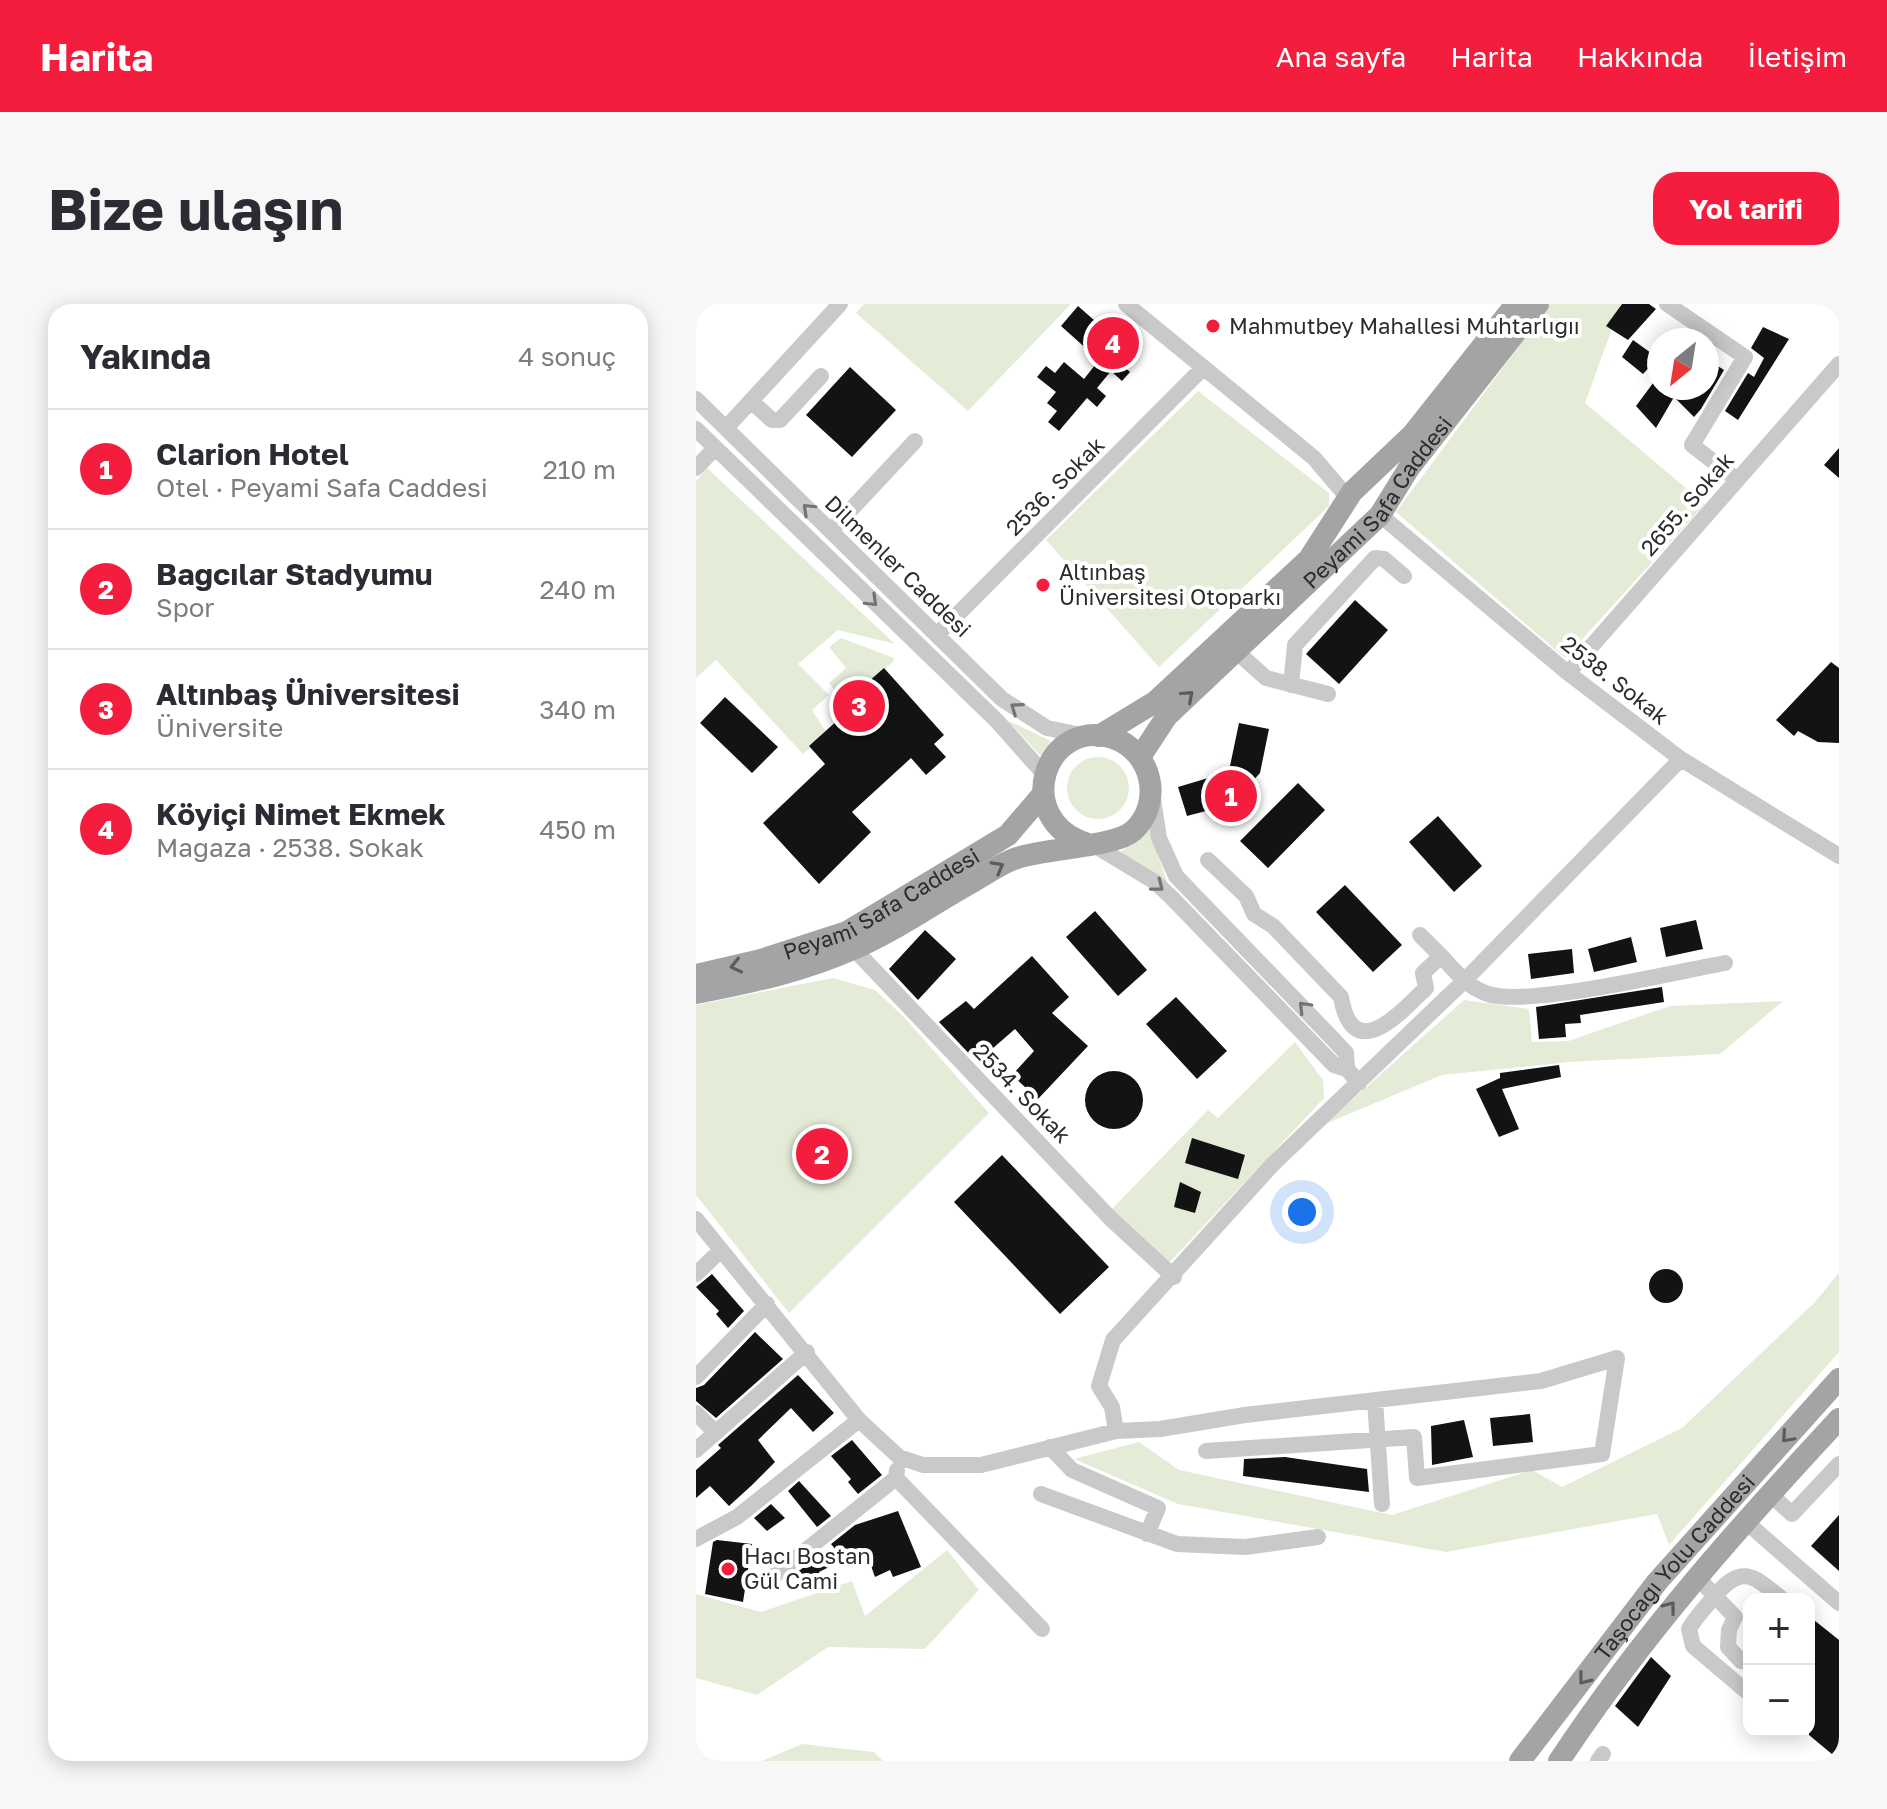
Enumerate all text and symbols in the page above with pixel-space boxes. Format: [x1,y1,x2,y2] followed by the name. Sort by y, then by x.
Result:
[40,34,153,79] text: Harita
[1276,40,1406,73] text: Ana sayfa
[1450,40,1533,73] text: Harita
[1577,40,1703,73] text: Hakkında
[1747,40,1847,73] text: İletişim
[1653,172,1839,245] button: Yol tarifi
[48,175,343,242] text: Bize ulaşın
[1229,312,1580,339] place label: Mahmutbey Mahallesi Muhtarlığıı
[1087,313,1139,373] pin: 4
[1204,317,1222,335] marker: Mahmutbey Mahallesi Muhtarlığıı
[1647,328,1719,400] north arrow
[80,336,211,376] text: Yakında
[518,341,616,372] text: 4 sonuç
[1297,411,1458,594] street label: Peyami Safa Caddesi
[1000,431,1110,541] street label: 2536. Sokak
[156,436,349,472] text: Clarion Hotel
[1634,446,1739,561] street label: 2655. Sokak
[99,454,113,485] text: 1
[543,454,616,485] text: 210 m
[156,472,488,503] text: Otel · Peyami Safa Caddesi
[820,489,977,642] street label: Dilmenler Caddesi
[803,504,817,518] one-way arrow
[156,556,433,592] text: Bağcılar Stadyumu
[1059,558,1281,610] place label: Altınbaş Üniversitesi Otoparkı
[98,574,114,605] text: 2
[539,574,616,605] text: 240 m
[1034,576,1052,594] marker: Altınbaş Üniversitesi Otoparkı
[156,592,214,623] text: Spor
[863,592,877,606] one-way arrow
[1556,629,1674,730] street label: 2538. Sokak
[156,676,460,712] text: Altınbaş Üniversitesi
[833,676,885,736] pin: 3
[1179,691,1193,706] one-way arrow
[98,694,114,725] text: 3
[539,694,616,725] text: 340 m
[1010,703,1024,718] one-way arrow
[156,712,283,743] text: Üniversite
[1205,766,1257,826] pin: 1
[156,796,446,832] text: Köyiçi Nimet Ekmek
[98,814,114,845] text: 4
[539,814,616,845] text: 450 m
[156,832,424,863] text: Mağaza · 2538. Sokak
[780,842,984,965] street label: Peyami Safa Caddesi
[989,861,1004,877] one-way arrow
[1149,876,1164,890] one-way arrow
[730,957,743,974] one-way arrow
[1299,1002,1313,1016] one-way arrow
[968,1037,1077,1148] street label: 2534. Sokak
[796,1124,848,1184] pin: 2
[1282,1192,1322,1232] your location
[1782,1428,1797,1443] one-way arrow
[1588,1468,1760,1665] street label: Taşocağı Yolu Caddesi
[744,1542,871,1594] place label: Hacı Bostan Gül Cami
[719,1560,737,1578] marker: Hacı Bostan Gül Cami
[1743,1593,1815,1737] map controls
[1743,1593,1815,1665] button: +
[1660,1602,1675,1616] one-way arrow
[1743,1665,1815,1737] button: −
[1579,1670,1593,1685] one-way arrow

